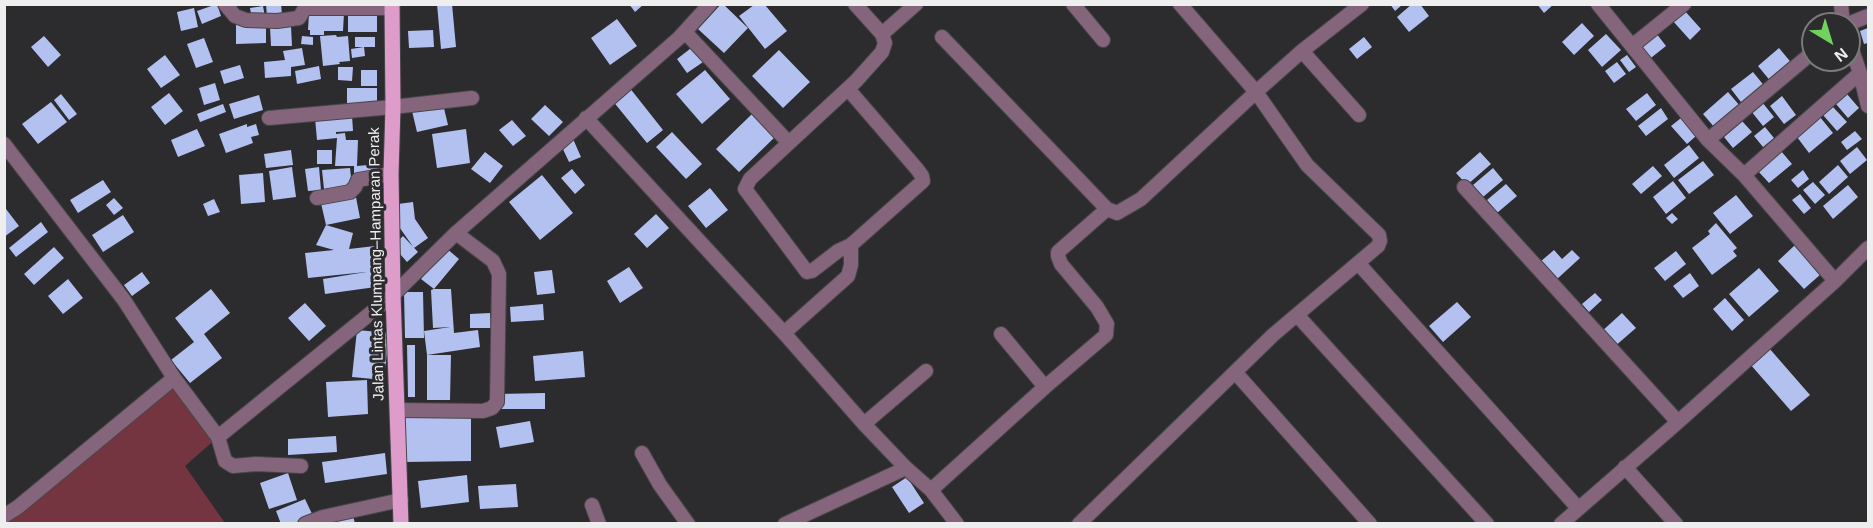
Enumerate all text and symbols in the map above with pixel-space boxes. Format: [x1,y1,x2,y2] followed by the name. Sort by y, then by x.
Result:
[1801,12,1861,72] north arrow
[1831,45,1851,65] text: N
[366,127,388,401] street label: Jalan Lintas Klumpang–Hamparan Perak

